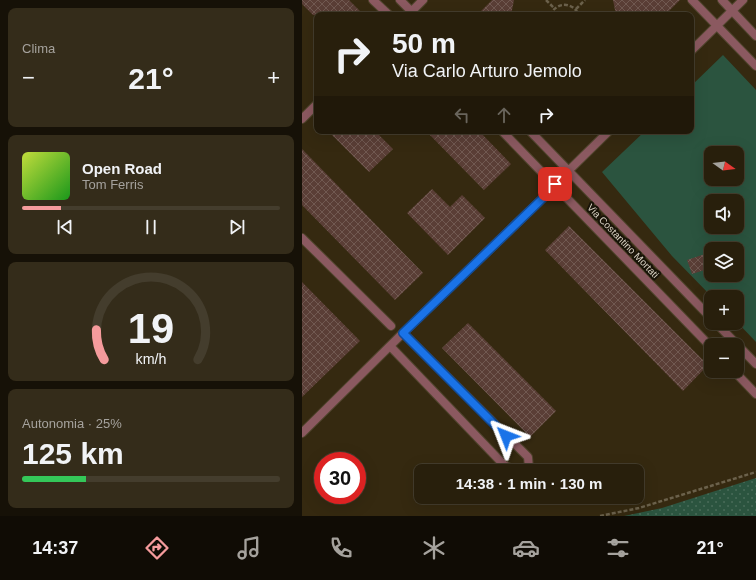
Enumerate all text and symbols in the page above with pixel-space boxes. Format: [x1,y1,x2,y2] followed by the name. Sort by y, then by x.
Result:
[326,28,378,80] icon: right
[392,28,456,59] text: 50 m
[22,41,55,56] text: Clima
[392,61,582,81] text: Via Carlo Arturo Jemolo
[128,62,174,95] text: 21°
[22,65,35,90] text: −
[267,65,280,90] text: +
[451,104,473,126] icon: left
[493,104,515,126] icon: ahead
[535,104,557,126] icon: right
[704,146,744,186] north arrow
[704,146,744,378] map controls
[82,160,162,177] text: Open Road
[538,167,572,201] pin
[544,173,566,195] icon: arrive
[82,177,143,192] text: Tom Ferris
[704,194,744,234] button: sound
[585,202,661,280] street label: Via Costantino Mortati
[54,216,76,238] icon: previous
[140,216,162,238] icon: pause
[226,216,248,238] icon: next
[704,242,744,282] button: layers
[704,290,744,330] button: +
[128,304,174,351] text: 19
[704,338,744,378] button: −
[136,350,167,366] text: km/h
[485,415,527,457] position arrow
[22,416,122,431] text: Autonomia · 25%
[22,437,124,470] text: 125 km
[314,452,366,504] speed limit sign: 30
[456,475,602,492] text: 14:38 · 1 min · 130 m
[143,534,171,562] icon: directions
[235,534,263,562] icon: music
[327,534,355,562] icon: phone
[420,534,448,562] icon: climate
[512,534,540,562] icon: car
[604,534,632,562] icon: filters
[32,538,78,558] text: 14:37
[697,538,724,558] text: 21°

